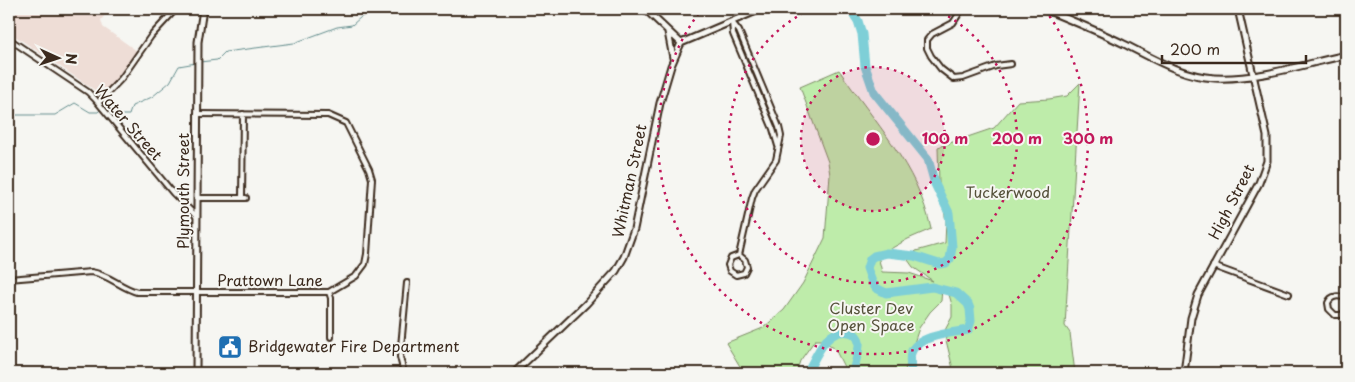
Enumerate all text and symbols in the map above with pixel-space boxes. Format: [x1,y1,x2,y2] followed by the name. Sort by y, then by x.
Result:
[32,32,82,82] north arrow
[1162,32,1306,64] scale bar
[1170,37,1220,60] text: 200 m
[61,53,82,65] text: N
[90,79,169,165] street label: Water Street
[605,122,652,239] street label: Whitman Street
[922,126,968,149] text: 100 m
[992,126,1042,149] text: 200 m
[1063,126,1113,149] text: 300 m
[864,130,882,148] centre of rings
[171,133,194,249] street label: Plymouth Street
[1202,160,1260,243] street label: High Street
[966,180,1050,203] park label: Tuckerwood
[217,268,323,291] street label: Prattown Lane
[828,296,914,336] park label: Cluster Dev Open Space
[217,334,243,360] public building icon: Bridgewater Fire Department
[248,334,459,357] place label: Bridgewater Fire Department

